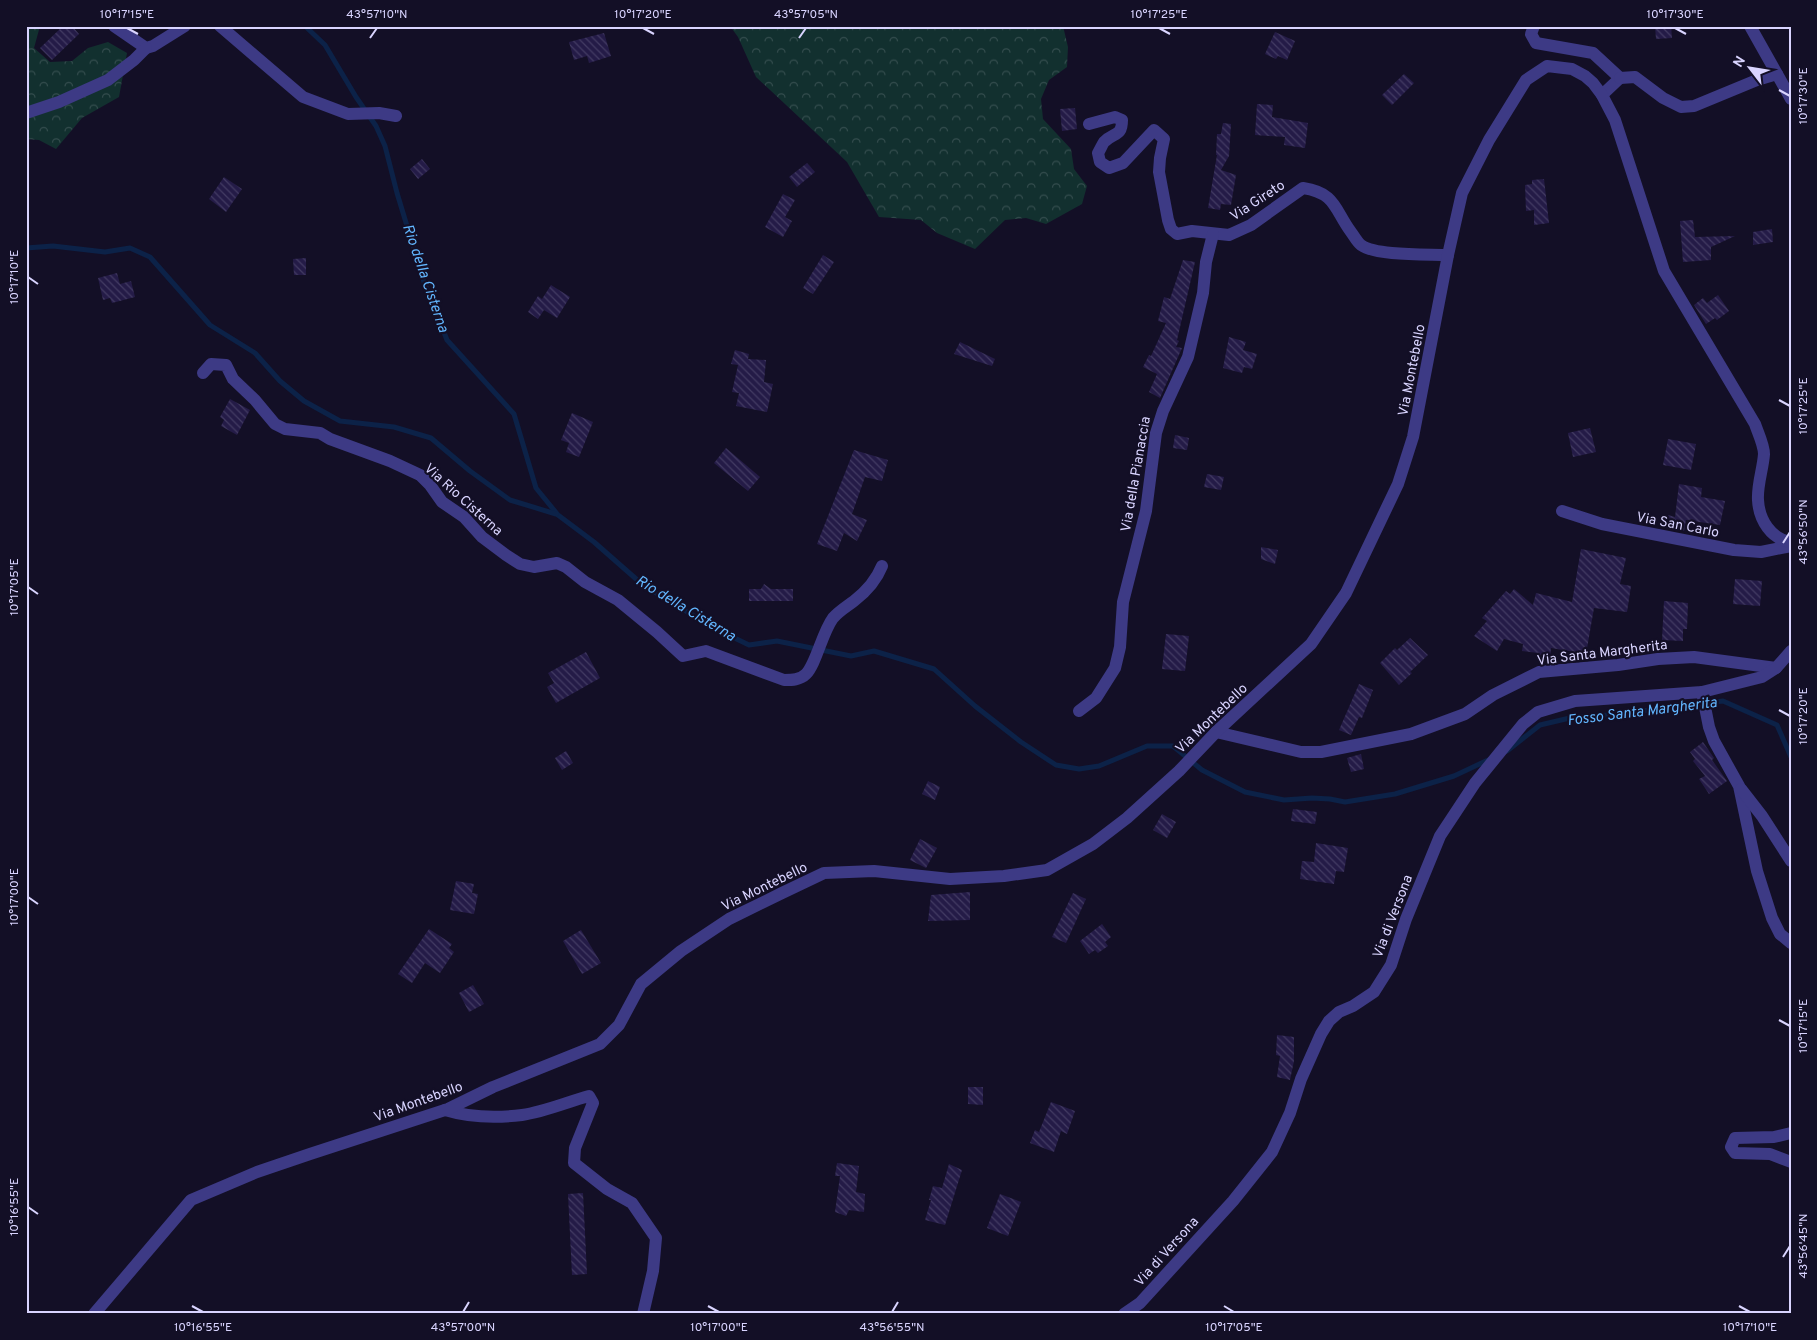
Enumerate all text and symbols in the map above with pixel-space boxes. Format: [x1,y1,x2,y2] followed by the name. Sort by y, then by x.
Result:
[100,7,154,23] text: 10°17'15"E
[346,7,408,23] text: 43°57'10"N
[614,7,672,23] text: 10°17'20"E
[774,7,838,23] text: 43°57'05"N
[1130,7,1188,23] text: 10°17'25"E
[1646,7,1704,23] text: 10°17'30"E
[1724,42,1774,92] north arrow
[1730,53,1750,71] text: N
[1796,67,1812,125] text: 10°17'30"E
[1227,177,1289,225] street label: Via Gireto
[397,222,452,335] water label: Rio della Cisterna
[7,250,23,304] text: 10°17'10"E
[1395,323,1430,418] street label: Via Montebello
[1796,377,1812,435] text: 10°17'25"E
[1118,415,1155,533] street label: Via della Pianaccia
[420,460,506,540] street label: Via Rio Cisterna
[1796,499,1812,565] text: 43°56'50"N
[1635,509,1721,542] street label: Via San Carlo
[7,558,23,616] text: 10°17'05"E
[632,572,739,647] water label: Rio della Cisterna
[1536,637,1668,670] street label: Via Santa Margherita
[1173,680,1252,758] street label: Via Montebello
[1796,687,1812,745] text: 10°17'20"E
[1566,694,1718,731] water label: Fosso Santa Margherita
[719,859,811,915] street label: Via Montebello
[7,868,23,926] text: 10°17'00"E
[1370,873,1417,961] street label: Via di Versona
[1796,999,1812,1053] text: 10°17'15"E
[372,1078,466,1126] street label: Via Montebello
[7,1178,23,1236] text: 10°16'55"E
[1796,1213,1812,1279] text: 43°56'45"N
[1131,1214,1203,1290] street label: Via di Versona
[174,1320,232,1336] text: 10°16'55"E
[431,1320,495,1336] text: 43°57'00"N
[690,1320,748,1336] text: 10°17'00"E
[859,1320,925,1336] text: 43°56'55"N
[1205,1320,1263,1336] text: 10°17'05"E
[1723,1320,1777,1336] text: 10°17'10"E

